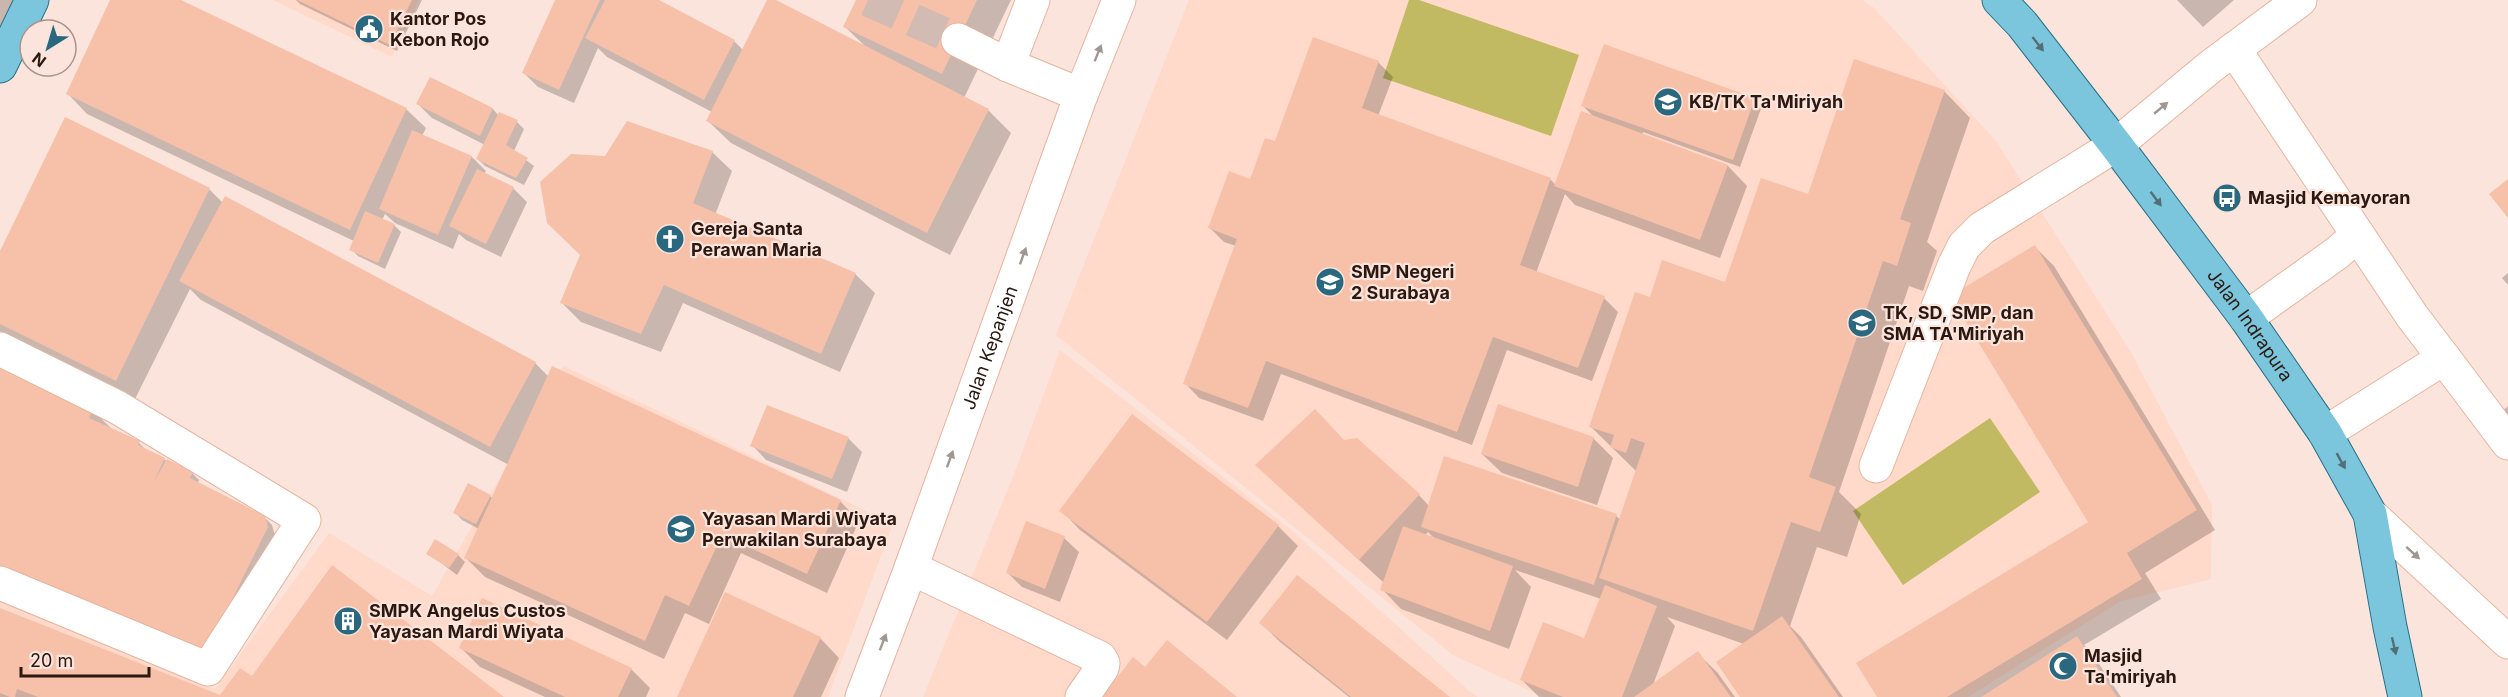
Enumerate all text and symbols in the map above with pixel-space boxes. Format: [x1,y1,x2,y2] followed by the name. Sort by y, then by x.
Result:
[390,8,489,50] place label: Kantor Pos Kebon Rojo
[353,13,385,45] public building icon: Kantor Pos Kebon Rojo
[18,18,78,78] north arrow
[2031,36,2044,52] one-way arrow
[1093,44,1103,62] one-way arrow
[28,48,50,72] text: N
[1652,86,1684,118] school or university icon: KB/TK Ta'Miriyah
[1689,91,1843,112] place label: KB/TK Ta'Miriyah
[2153,101,2169,114] one-way arrow
[2211,182,2243,214] bus stop icon: Masjid Kemayoran
[2248,187,2410,208] place label: Masjid Kemayoran
[2150,191,2162,206] one-way arrow
[691,218,822,260] place label: Gereja Santa Perawan Maria
[654,223,686,255] church icon: Gereja Santa Perawan Maria
[1019,247,1029,265] one-way arrow
[1351,261,1454,303] place label: SMP Negeri 2 Surabaya
[2203,265,2297,385] street label: Jalan Indrapura
[1314,266,1346,298] school or university icon: SMP Negeri 2 Surabaya
[958,283,1022,412] street label: Jalan Kepanjen
[1883,302,2034,344] place label: TK, SD, SMP, dan SMA TA'Miriyah
[1846,307,1878,339] school or university icon: TK, SD, SMP, dan SMA TA'Miriyah
[946,450,955,468] one-way arrow
[2336,453,2346,470] one-way arrow
[702,508,897,550] place label: Yayasan Mardi Wiyata Perwakilan Surabaya
[665,513,697,545] school or university icon: Yayasan Mardi Wiyata Perwakilan Surabaya
[2406,546,2420,560] one-way arrow
[369,600,566,642] place label: SMPK Angelus Custos Yayasan Mardi Wiyata
[332,605,364,637] building icon: SMPK Angelus Custos Yayasan Mardi Wiyata
[878,633,888,651] one-way arrow
[2390,637,2399,656] one-way arrow
[21,640,148,678] scale bar
[2084,645,2177,687] place label: Masjid Ta'miriyah
[30,650,73,671] text: 20 m
[2047,650,2079,682] mosque icon: Masjid Ta'miriyah

